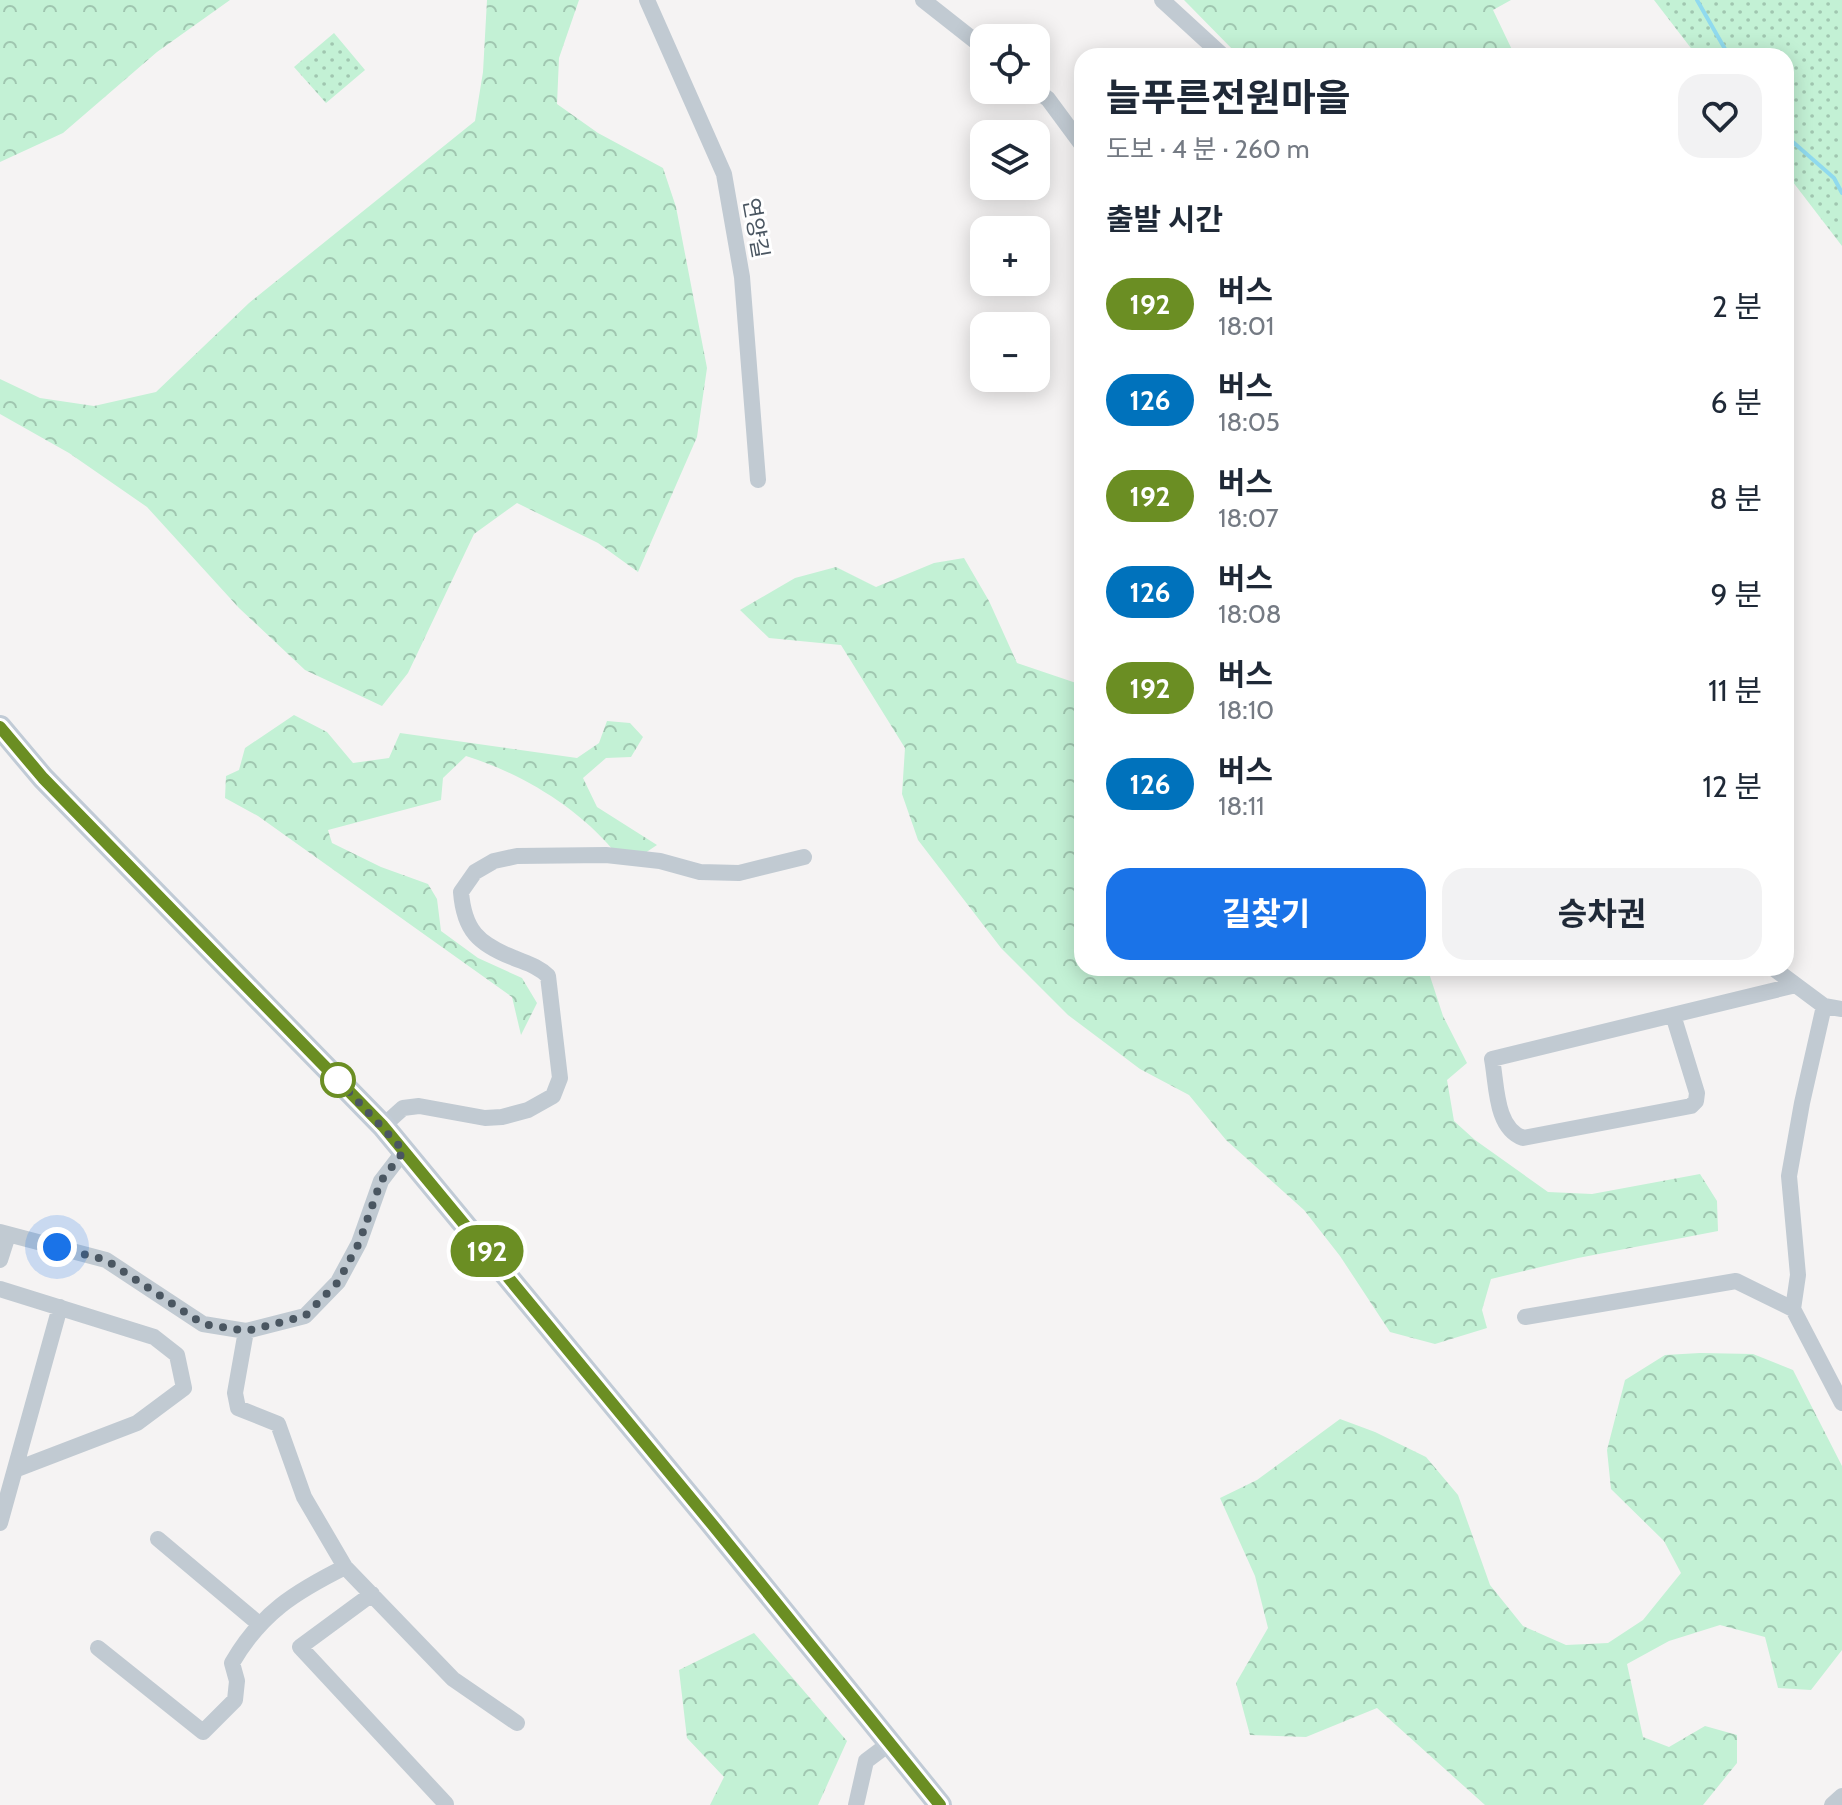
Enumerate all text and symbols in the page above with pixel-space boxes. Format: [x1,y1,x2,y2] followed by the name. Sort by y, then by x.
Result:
[970,24,1050,392] map controls
[970,24,1050,104] button: locate
[1106,74,1351,121] text: 늘푸른전원마을
[1678,74,1762,158] button: heart
[970,120,1050,200] button: layers
[1106,133,1310,165] text: 도보 · 4 분 · 260 m
[737,196,775,260] street label: 연양길
[1106,201,1223,238] text: 출발 시간
[970,216,1050,296] button: +
[1218,272,1273,309] text: 버스
[1130,287,1170,321] text: 192
[1712,288,1762,325] text: 2 분
[1218,310,1274,342] text: 18:01
[970,312,1050,392] button: −
[1218,368,1273,405] text: 버스
[1130,383,1170,417] text: 126
[1711,384,1762,421] text: 6 분
[1218,406,1280,438] text: 18:05
[1218,464,1273,501] text: 버스
[1130,479,1170,513] text: 192
[1709,480,1762,517] text: 8 분
[1218,502,1279,534] text: 18:07
[1218,560,1273,597] text: 버스
[1130,575,1170,609] text: 126
[1711,576,1762,613] text: 9 분
[1218,598,1282,630] text: 18:08
[1218,656,1273,693] text: 버스
[1130,671,1170,705] text: 192
[1708,672,1762,709] text: 11 분
[1218,694,1274,726] text: 18:10
[1218,752,1273,789] text: 버스
[1130,767,1170,801] text: 126
[1702,768,1762,805] text: 12 분
[1218,790,1265,822] text: 18:11
[1106,868,1426,960] button: 길찾기
[1442,868,1762,960] button: 승차권
[321,1063,355,1097] unlabelled marker
[441,1225,533,1277] line badge: 192
[37,1227,77,1267] your location
[467,1234,507,1268] text: 192

